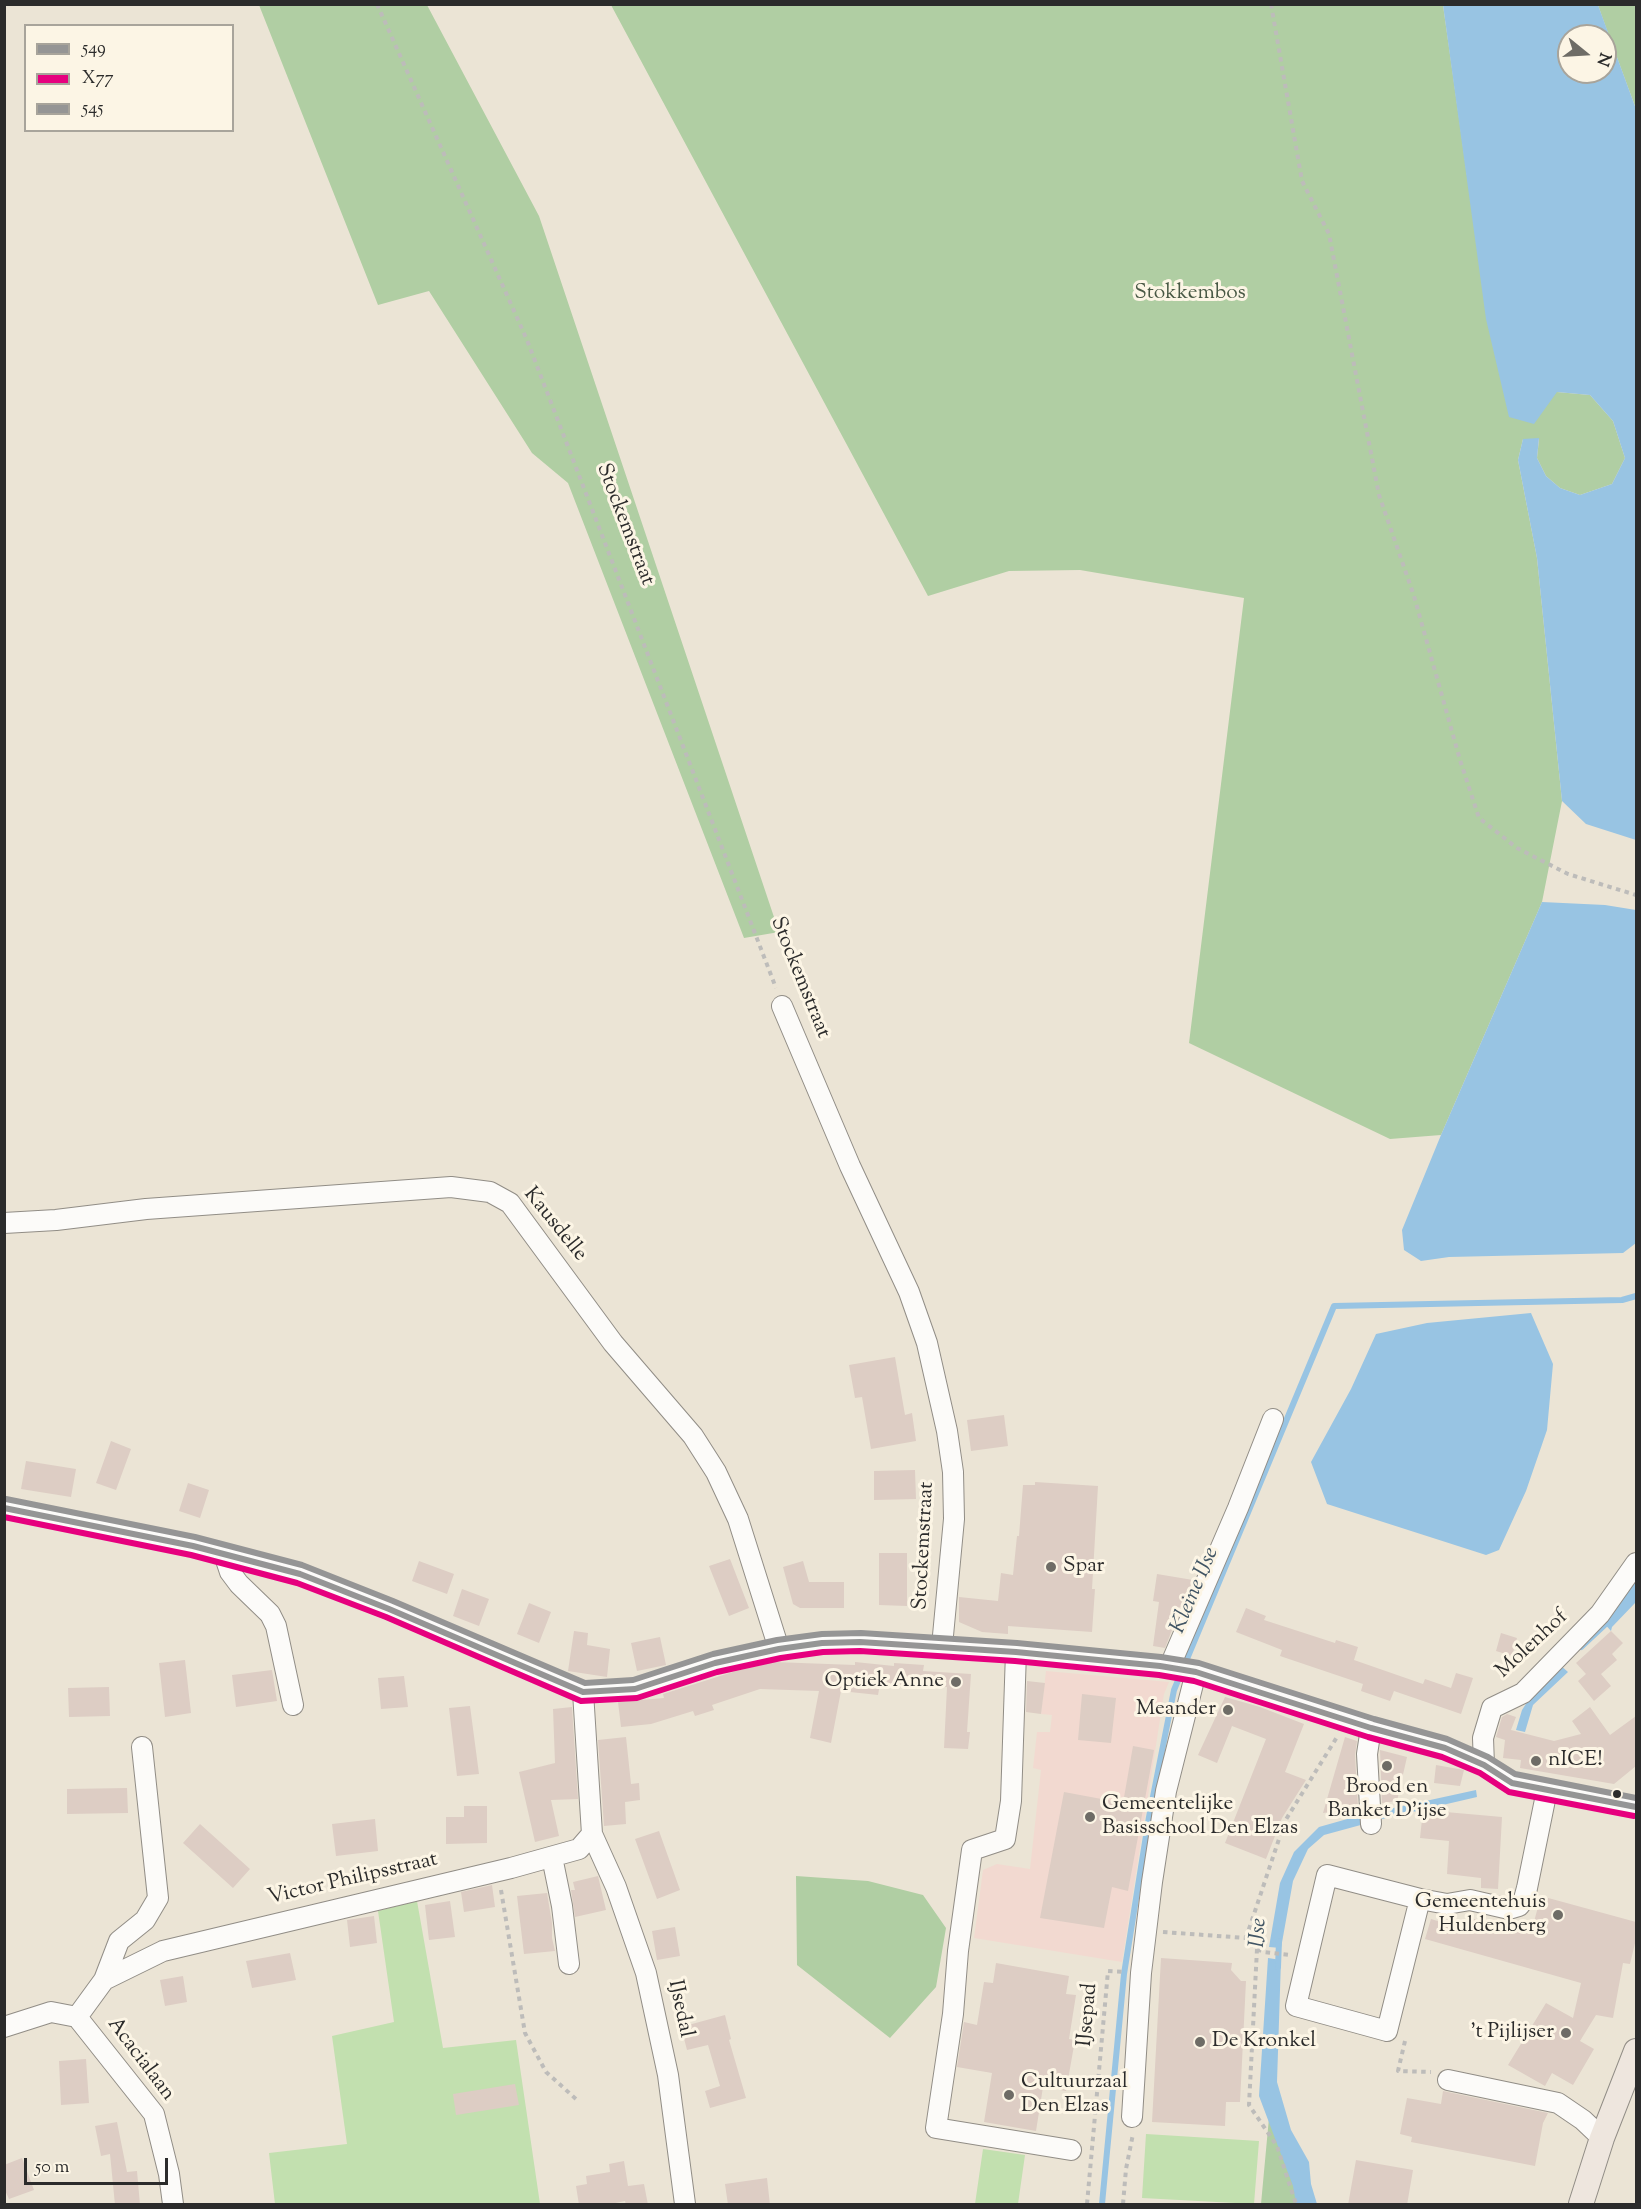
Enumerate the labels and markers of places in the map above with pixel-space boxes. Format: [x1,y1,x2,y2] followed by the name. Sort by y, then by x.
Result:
[1063,1554,1104,1580] place label: Spar
[1044,1560,1058,1574] marker: Spar
[824,1669,944,1695] place label: Optiek Anne
[949,1675,963,1689] marker: Optiek Anne
[1136,1697,1216,1723] place label: Meander
[1221,1703,1235,1717] marker: Meander
[1548,1748,1603,1774] place label: nICE!
[1529,1754,1543,1768] marker: nICE!
[1380,1759,1394,1773] marker: Brood en Banket D'ijse
[1327,1775,1447,1825] place label: Brood en Banket D'ijse
[1611,1788,1623,1800] unlabelled marker
[1102,1792,1298,1842] place label: Gemeentelijke Basisschool Den Elzas
[1083,1810,1097,1824] marker: Gemeentelijke Basisschool Den Elzas
[1415,1890,1546,1940] place label: Gemeentehuis Huldenberg
[1551,1908,1565,1922] marker: Gemeentehuis Huldenberg
[1471,2020,1554,2046] place label: 't Pijlijser
[1559,2026,1573,2040] marker: 't Pijlijser
[1212,2029,1316,2055] place label: De Kronkel
[1193,2035,1207,2049] marker: De Kronkel
[1021,2070,1128,2120] place label: Cultuurzaal Den Elzas
[1002,2088,1016,2102] marker: Cultuurzaal Den Elzas

